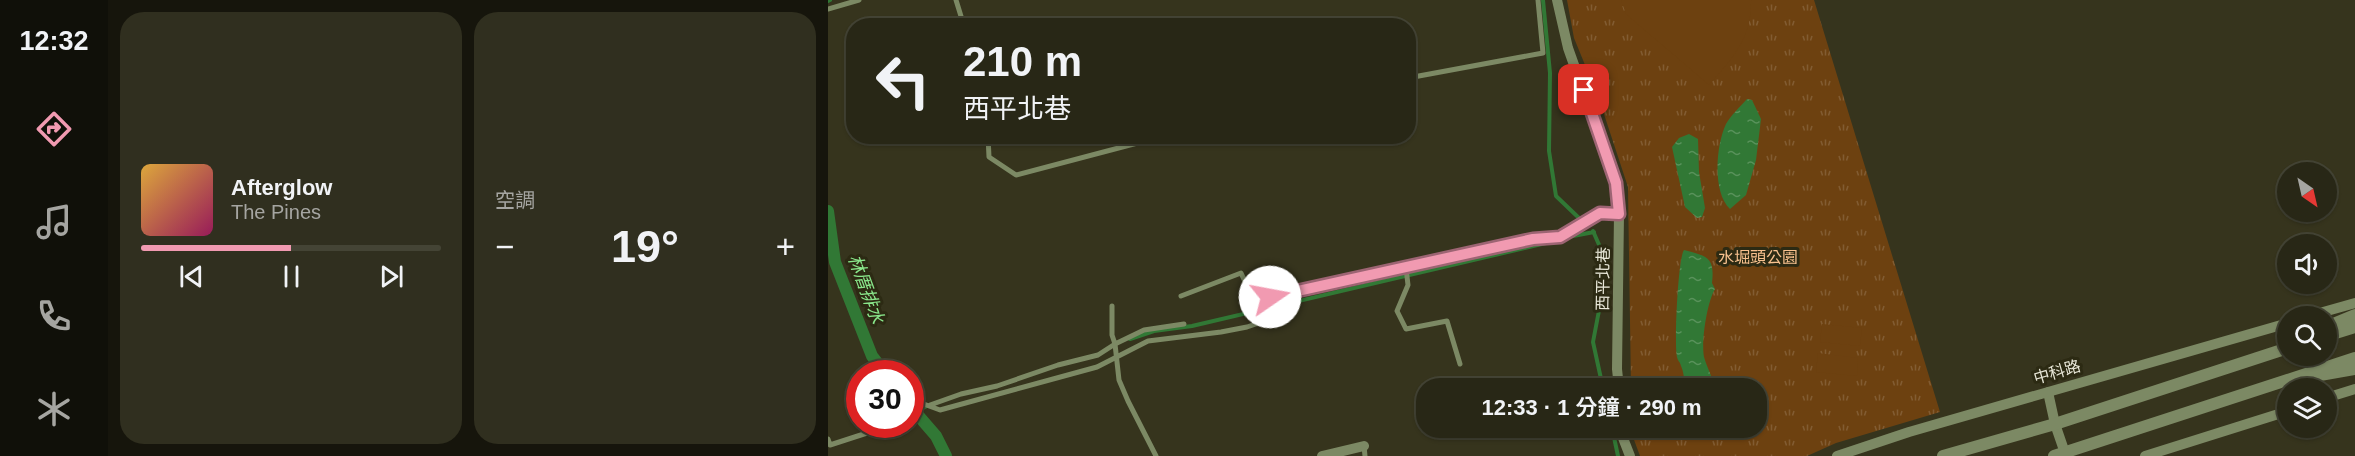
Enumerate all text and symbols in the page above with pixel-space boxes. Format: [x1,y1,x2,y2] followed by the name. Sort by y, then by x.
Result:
[19,26,89,56] text: 12:32
[963,38,1082,85] text: 210 m
[864,42,942,120] icon: left
[1558,64,1609,115] pin
[1567,73,1600,106] icon: arrive
[963,94,1071,124] text: 西平北巷
[33,108,75,150] icon: directions
[2277,162,2337,222] north arrow
[2277,162,2337,438] map controls
[231,175,332,200] text: Afterglow
[495,189,535,211] text: 空調
[33,201,75,243] icon: music
[231,201,321,223] text: The Pines
[611,221,679,272] text: 19°
[495,228,514,265] text: −
[776,228,795,265] text: +
[2277,234,2337,294] button: sound
[1594,247,1612,311] street label: 西平北巷
[1718,249,1798,266] park label: 水堀頭公園
[844,252,888,327] water label: 林厝排水
[175,260,208,293] icon: previous
[275,260,308,293] icon: pause
[375,260,408,293] icon: next
[1238,265,1302,329] position arrow
[33,295,75,337] icon: phone
[2277,306,2337,366] button: search
[2032,357,2082,387] street label: 中科路
[846,360,924,438] speed limit sign: 30
[2277,378,2337,438] button: layers
[33,388,75,430] icon: climate
[1481,395,1702,420] text: 12:33 · 1 分鐘 · 290 m

